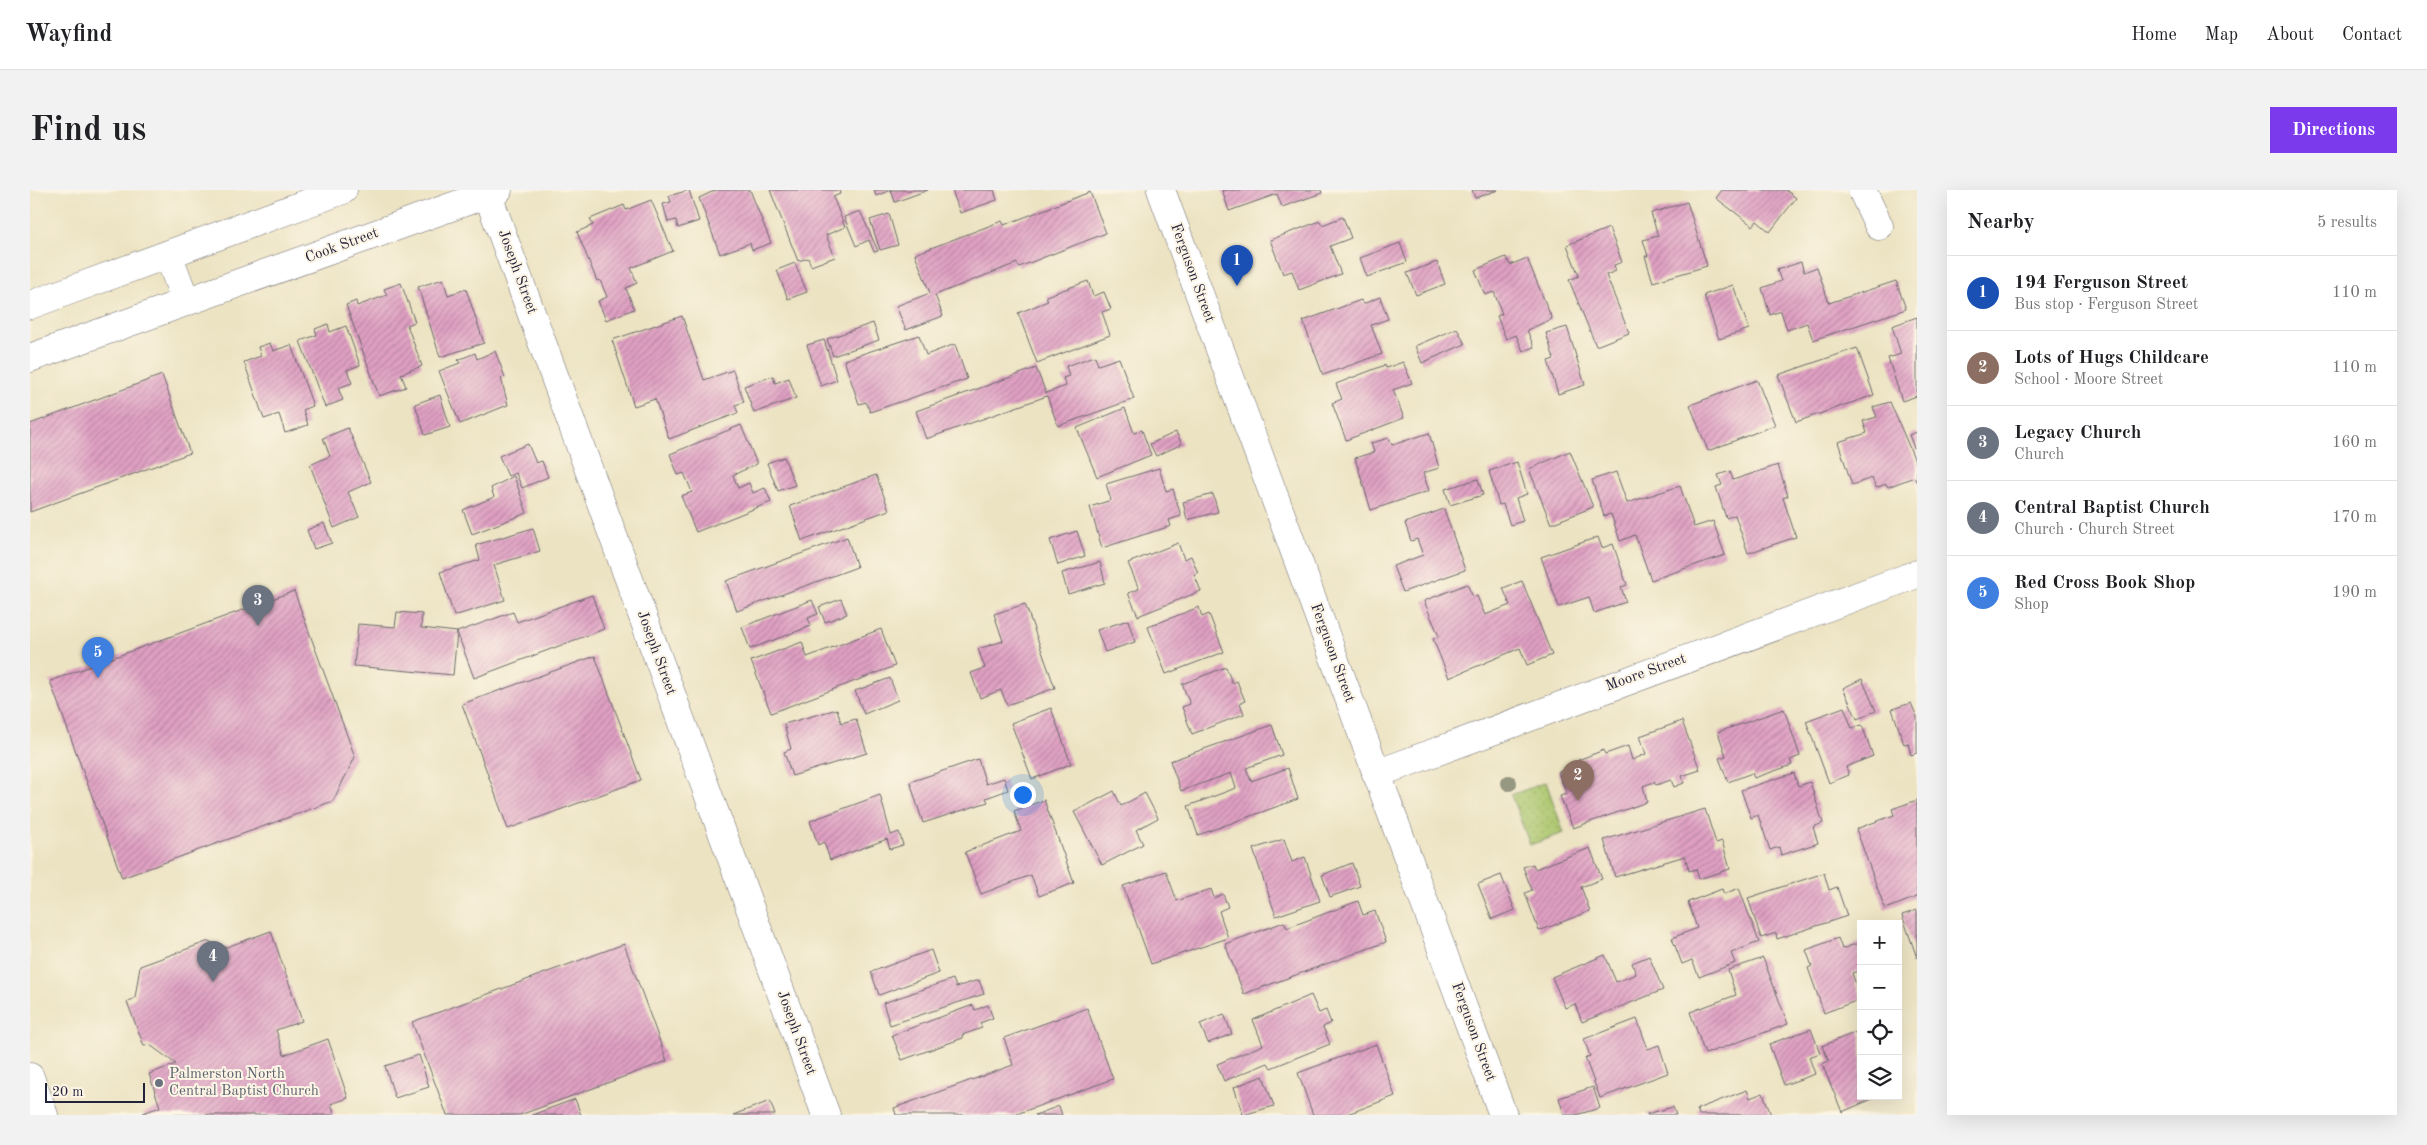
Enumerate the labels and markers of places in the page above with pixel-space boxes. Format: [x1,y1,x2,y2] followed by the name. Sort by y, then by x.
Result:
[1221,245,1253,286] pin: 1
[242,585,274,626] pin: 3
[82,637,114,678] pin: 5
[1562,760,1594,801] pin: 2
[197,941,229,982] pin: 4
[169,1067,319,1099] place label: Palmerston North Central Baptist Church
[153,1077,165,1089] marker: Palmerston North Central Baptist Church

